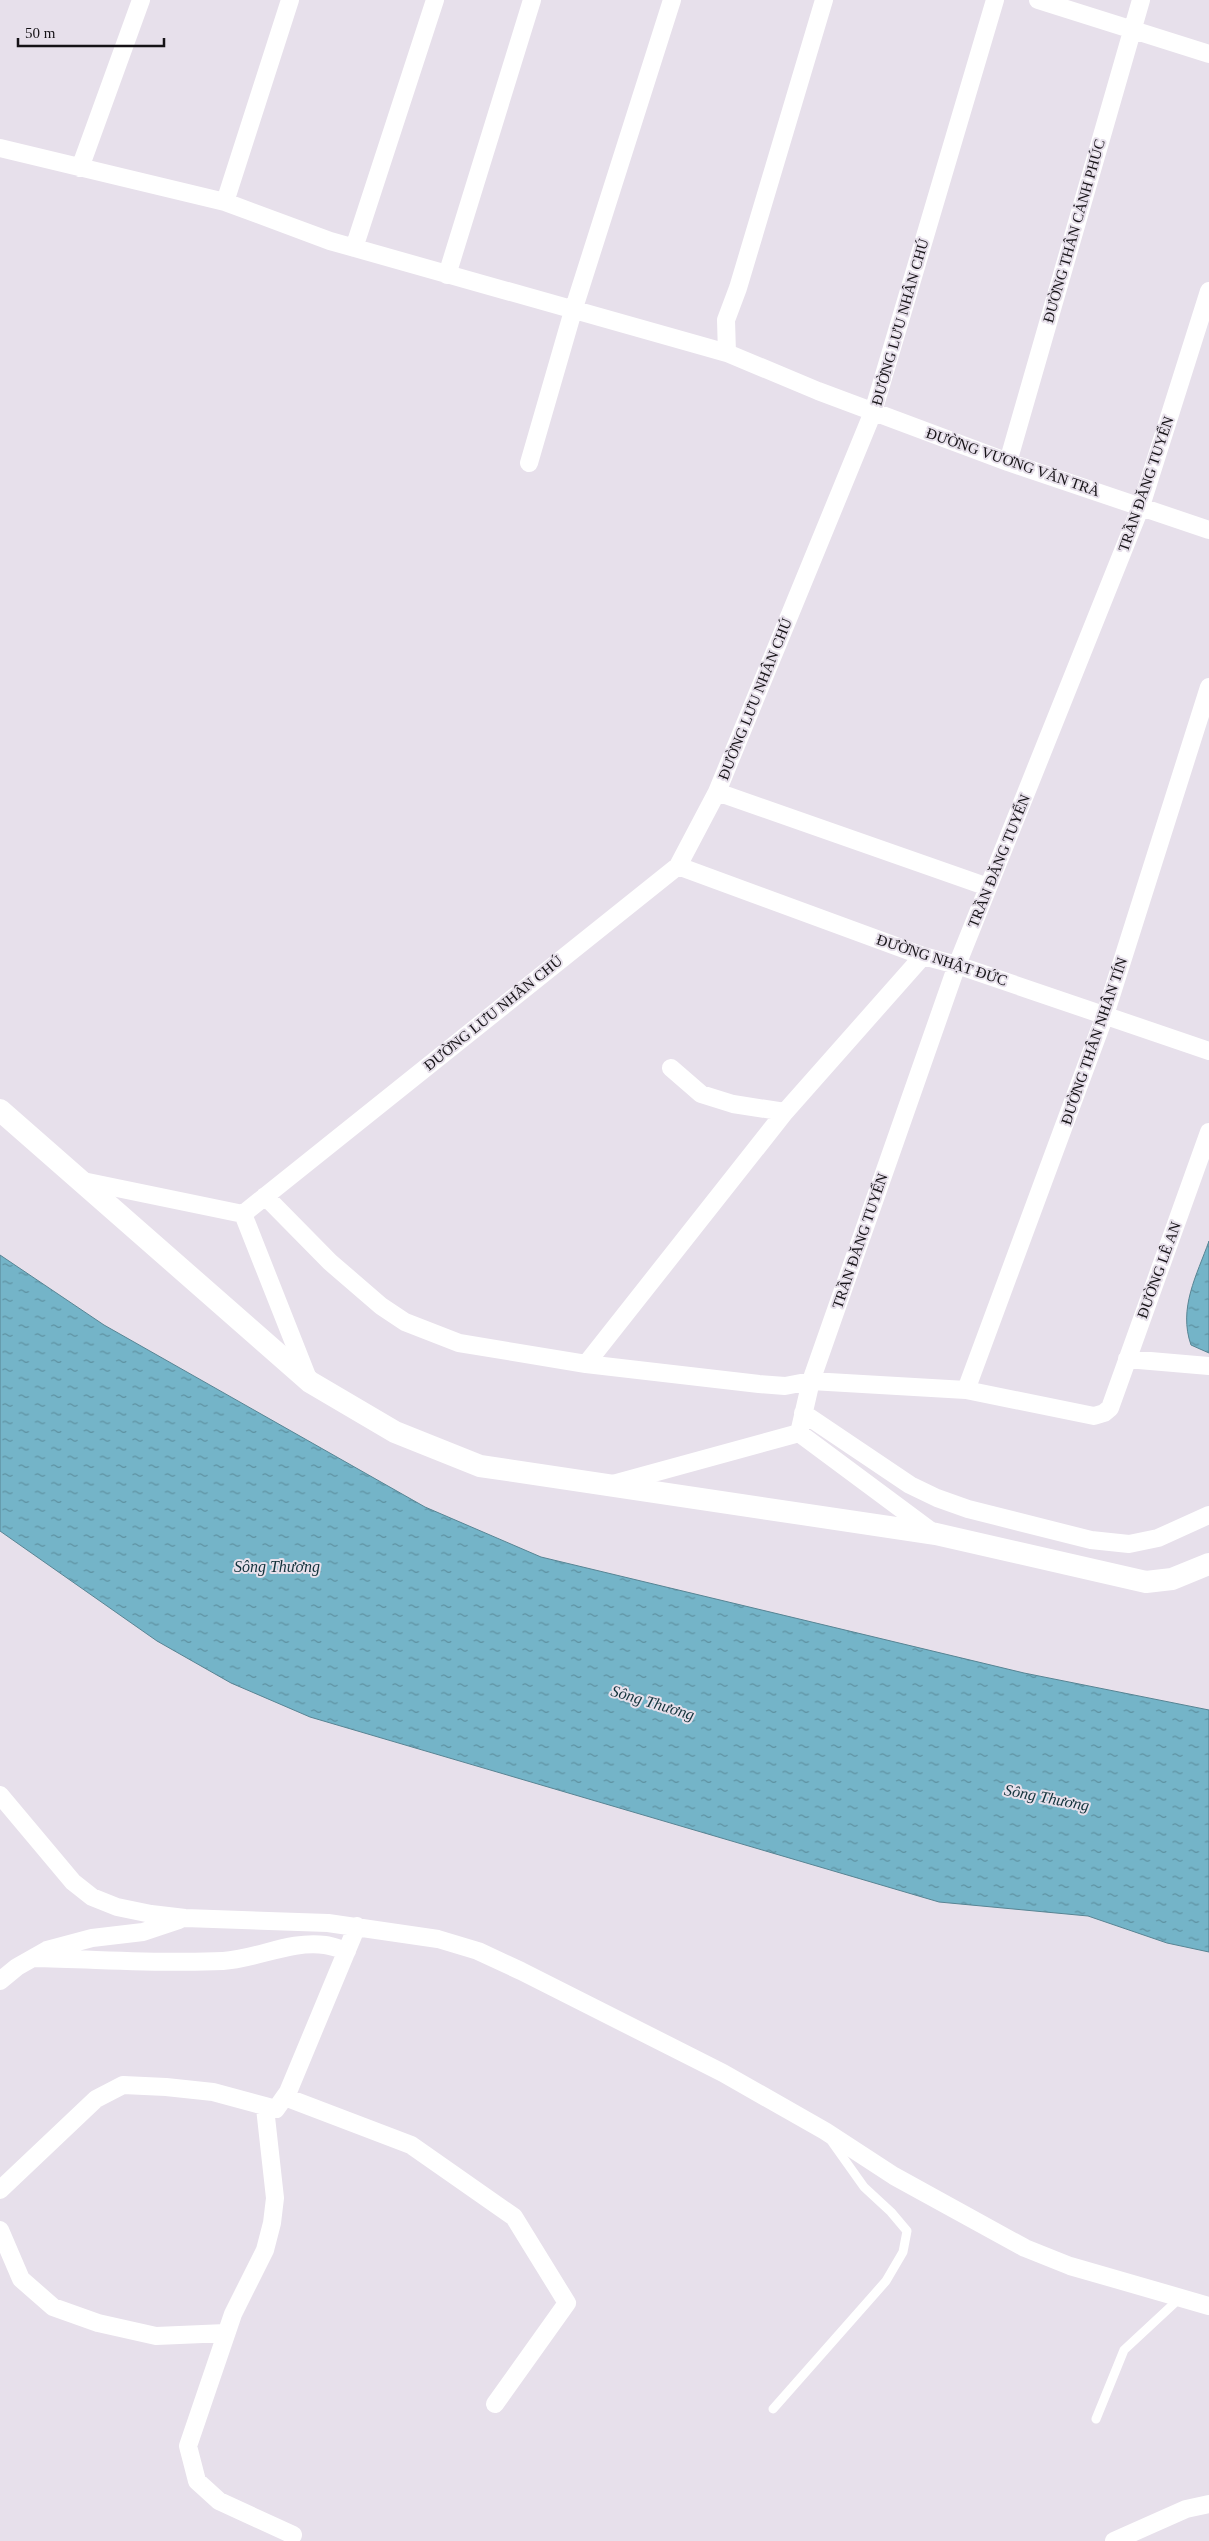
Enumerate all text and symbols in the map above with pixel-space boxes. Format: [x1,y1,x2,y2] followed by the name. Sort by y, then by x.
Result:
[18,15,164,47] scale bar
[25,25,56,41] text: 50 m
[1040,137,1108,325] street label: ĐƯỜNG THÂN CẢNH PHÚC
[868,237,932,407] street label: ĐƯỜNG LƯU NHÂN CHÚ
[1114,414,1177,554] street label: TRẦN ĐĂNG TUYỂN
[924,425,1102,499] street label: ĐƯỜNG VƯƠNG VĂN TRÀ
[715,616,795,782] street label: ĐƯỜNG LƯU NHÂN CHÚ
[964,792,1033,930] street label: TRẦN ĐĂNG TUYỂN
[875,931,1009,989] street label: ĐƯỜNG NHẬT ĐỨC
[421,952,565,1074] street label: ĐƯỜNG LƯU NHÂN CHÚ
[1058,955,1130,1127] street label: ĐƯỜNG THÂN NHÂN TÍN
[828,1171,891,1311] street label: TRẦN ĐĂNG TUYỂN
[1134,1219,1184,1320] street label: ĐƯỜNG LÊ AN
[234,1558,320,1576] water label: Sông Thương
[609,1682,697,1724] water label: Sông Thương
[1003,1781,1091,1815] water label: Sông Thương

